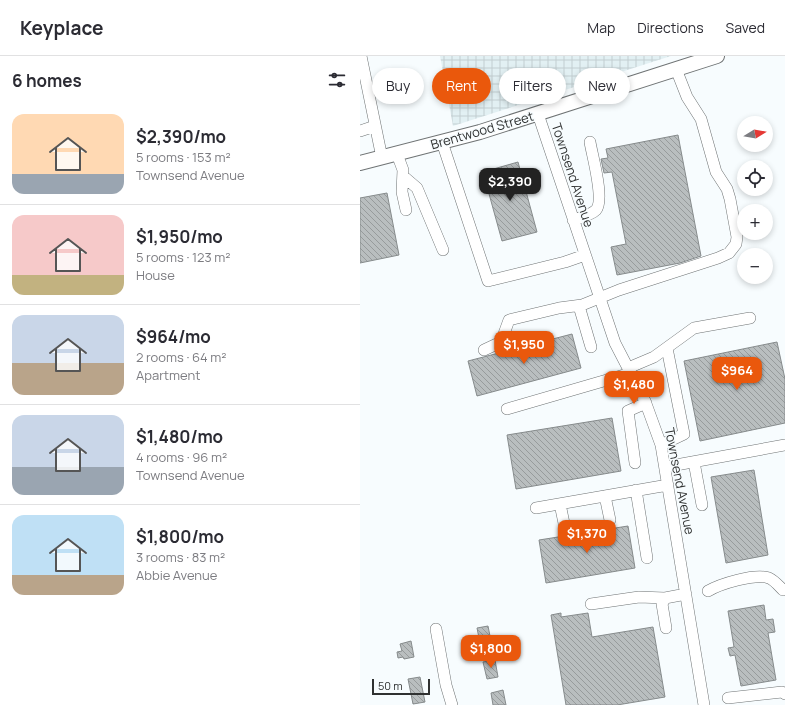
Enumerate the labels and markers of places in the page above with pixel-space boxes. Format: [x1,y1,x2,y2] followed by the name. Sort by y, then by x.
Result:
[477,168,543,202] pin: $2,390
[491,331,557,365] pin: $1,950
[713,357,761,391] pin: $964
[601,371,667,405] pin: $1,480
[554,520,620,554] pin: $1,370
[458,635,524,669] pin: $1,800

